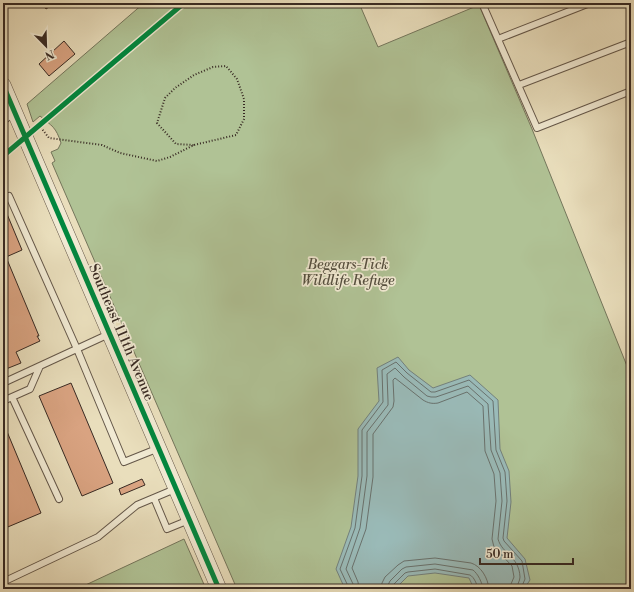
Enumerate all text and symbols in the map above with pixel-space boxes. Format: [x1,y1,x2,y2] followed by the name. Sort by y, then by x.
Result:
[26,26,66,66] north arrow
[43,46,56,63] text: N
[301,256,395,290] park label: Beggars-Tick Wildlife Refuge
[84,261,158,404] street label: Southeast 111th Avenue
[480,540,573,566] scale bar
[486,547,514,562] text: 50 m

